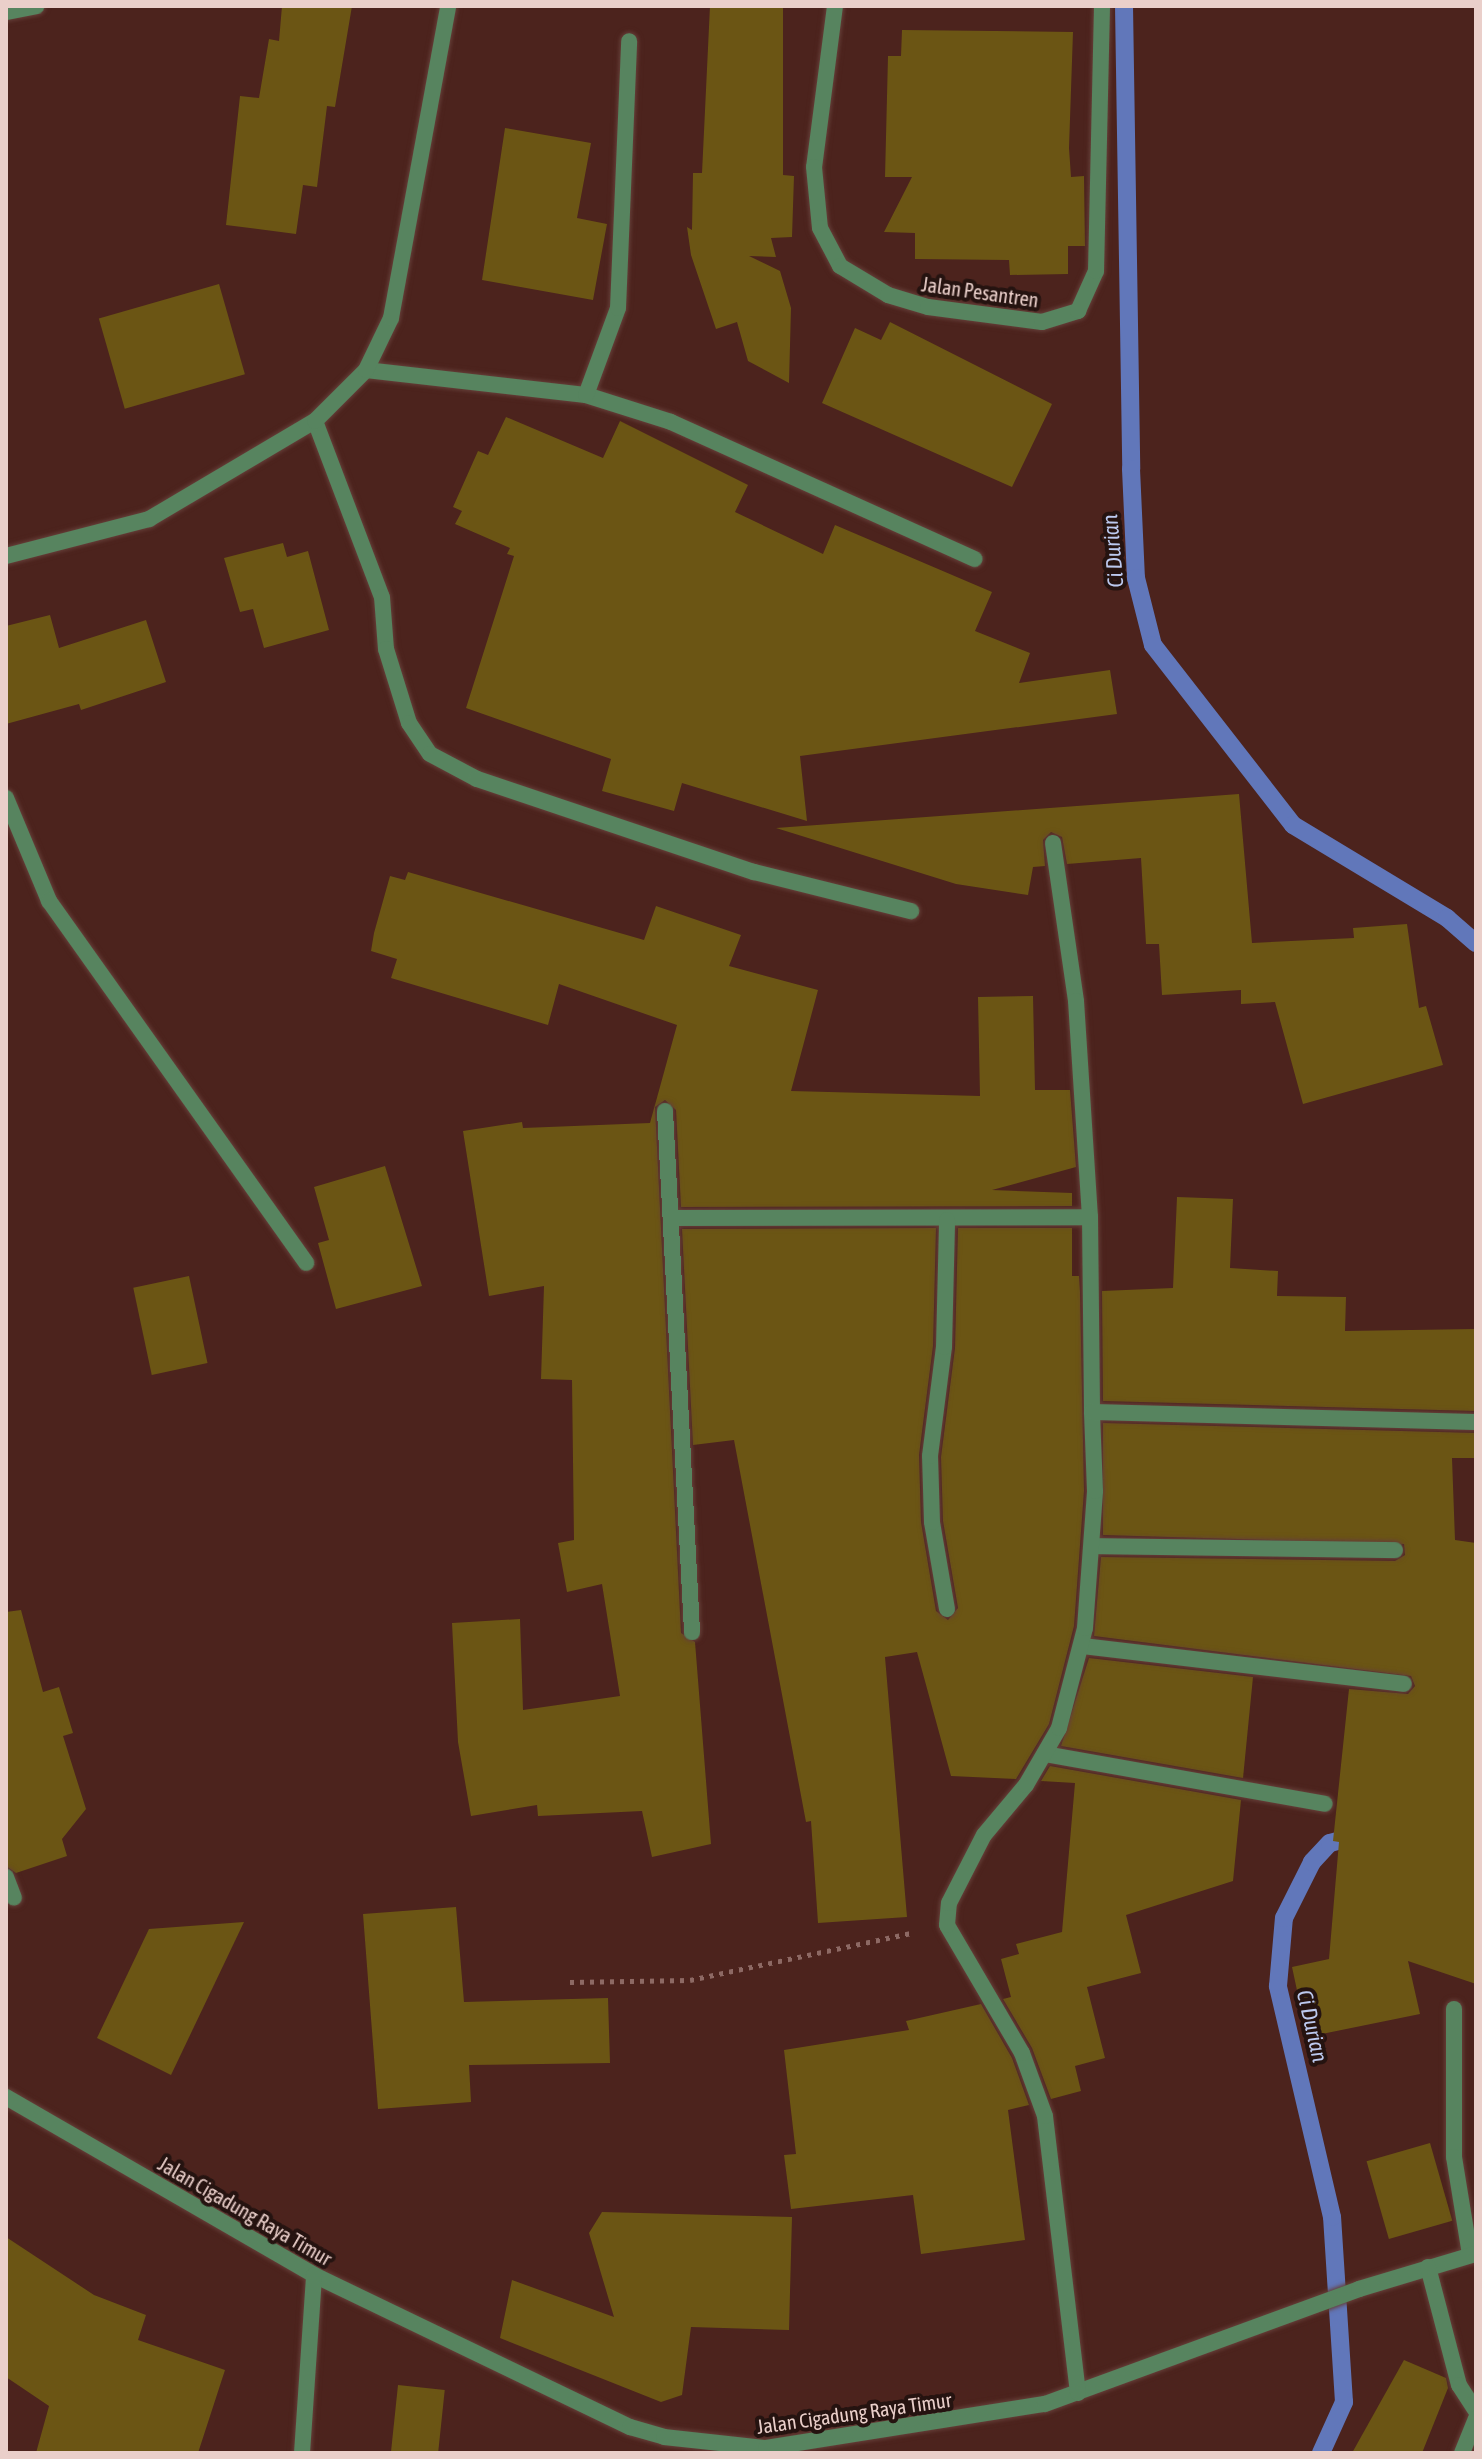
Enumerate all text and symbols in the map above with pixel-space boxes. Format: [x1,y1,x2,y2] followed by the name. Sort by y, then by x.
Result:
[920,272,1040,312] street label: Jalan Pesantren
[1097,513,1129,589] water label: Ci Durian
[1291,1987,1333,2065] water label: Ci Durian
[154,2152,336,2270] street label: Jalan Cigadung Raya Timur
[755,2387,953,2439] street label: Jalan Cigadung Raya Timur

